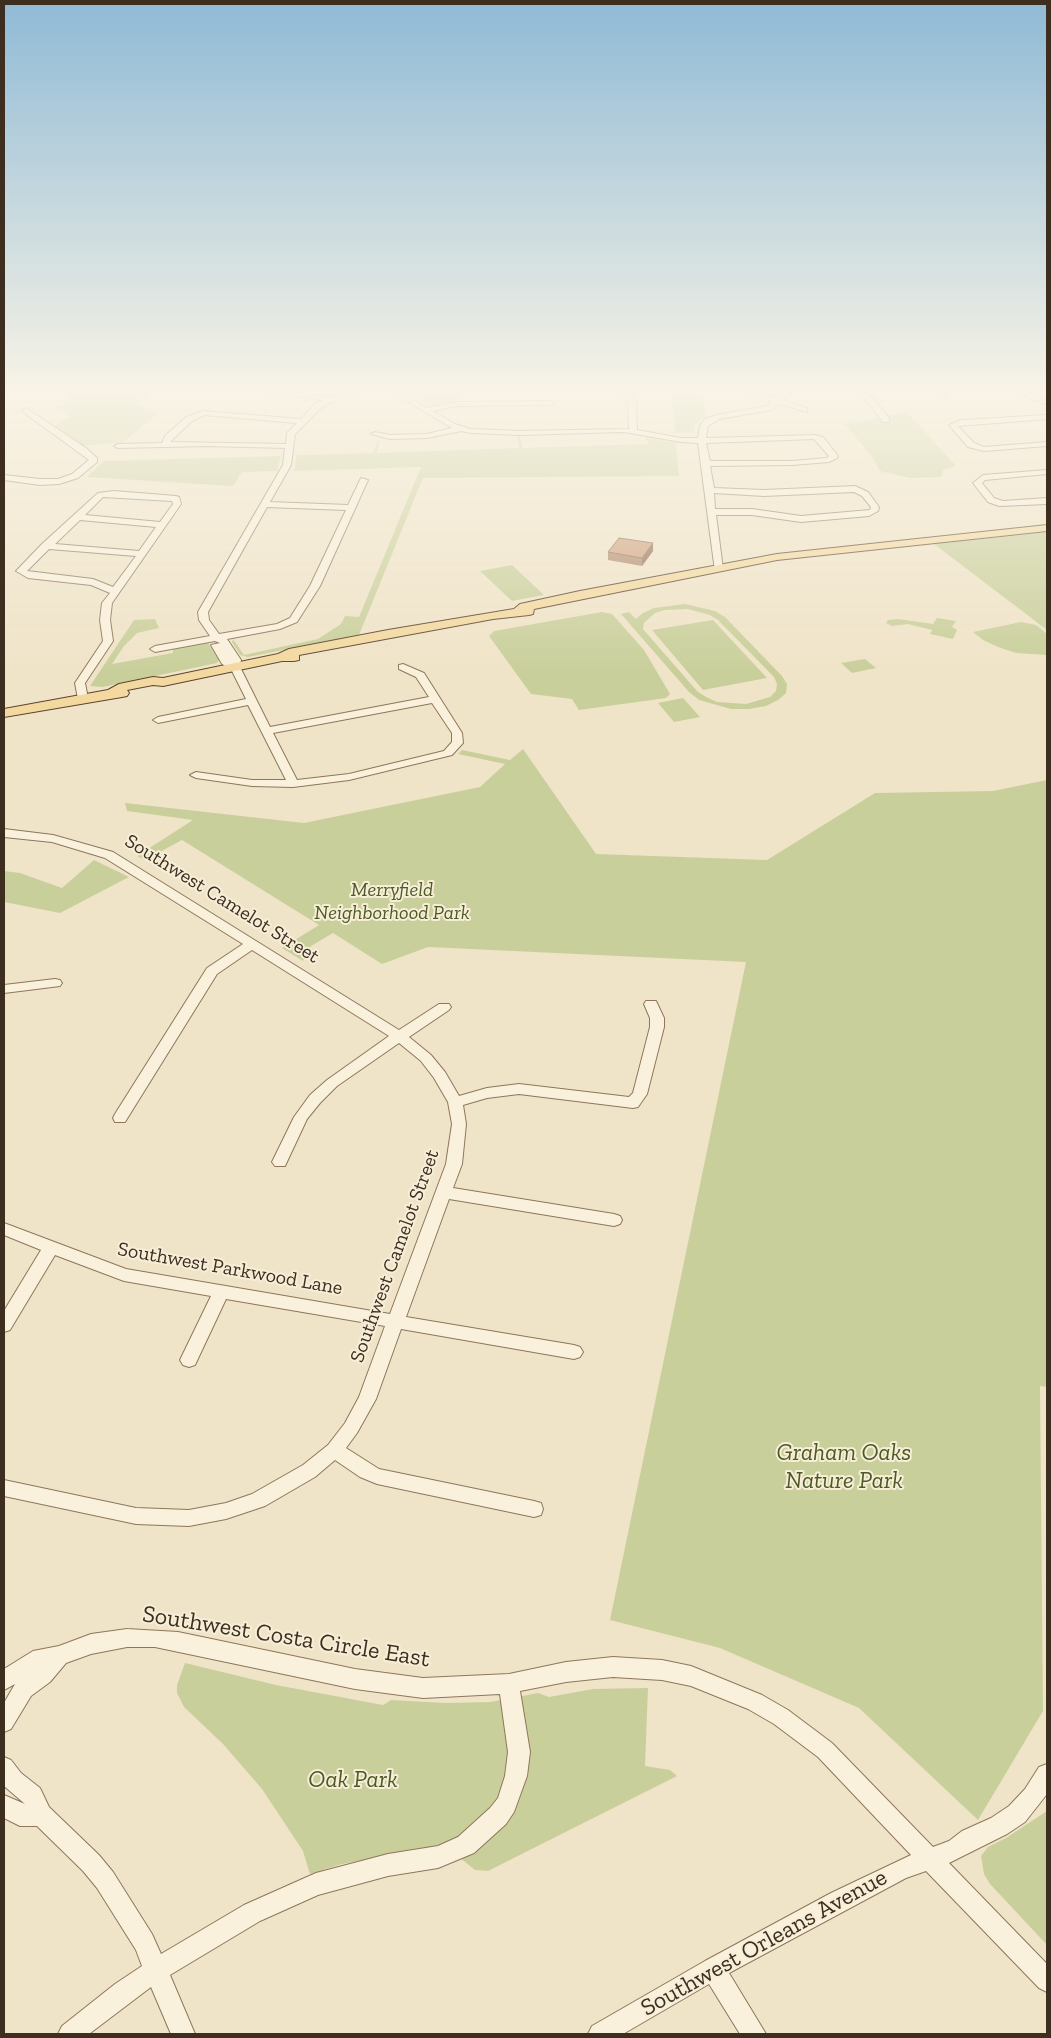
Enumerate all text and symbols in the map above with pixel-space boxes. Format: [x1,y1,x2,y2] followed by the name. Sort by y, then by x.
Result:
[120,829,324,969] street label: Southwest Camelot Street
[314,878,470,925] park label: Merryfield Neighborhood Park
[345,1146,445,1366] street label: Southwest Camelot Street
[116,1237,344,1301] street label: Southwest Parkwood Lane
[777,1439,911,1495] park label: Graham Oaks Nature Park
[140,1600,432,1674] street label: Southwest Costa Circle East
[308,1766,398,1794] park label: Oak Park
[636,1863,892,2023] street label: Southwest Orleans Avenue

